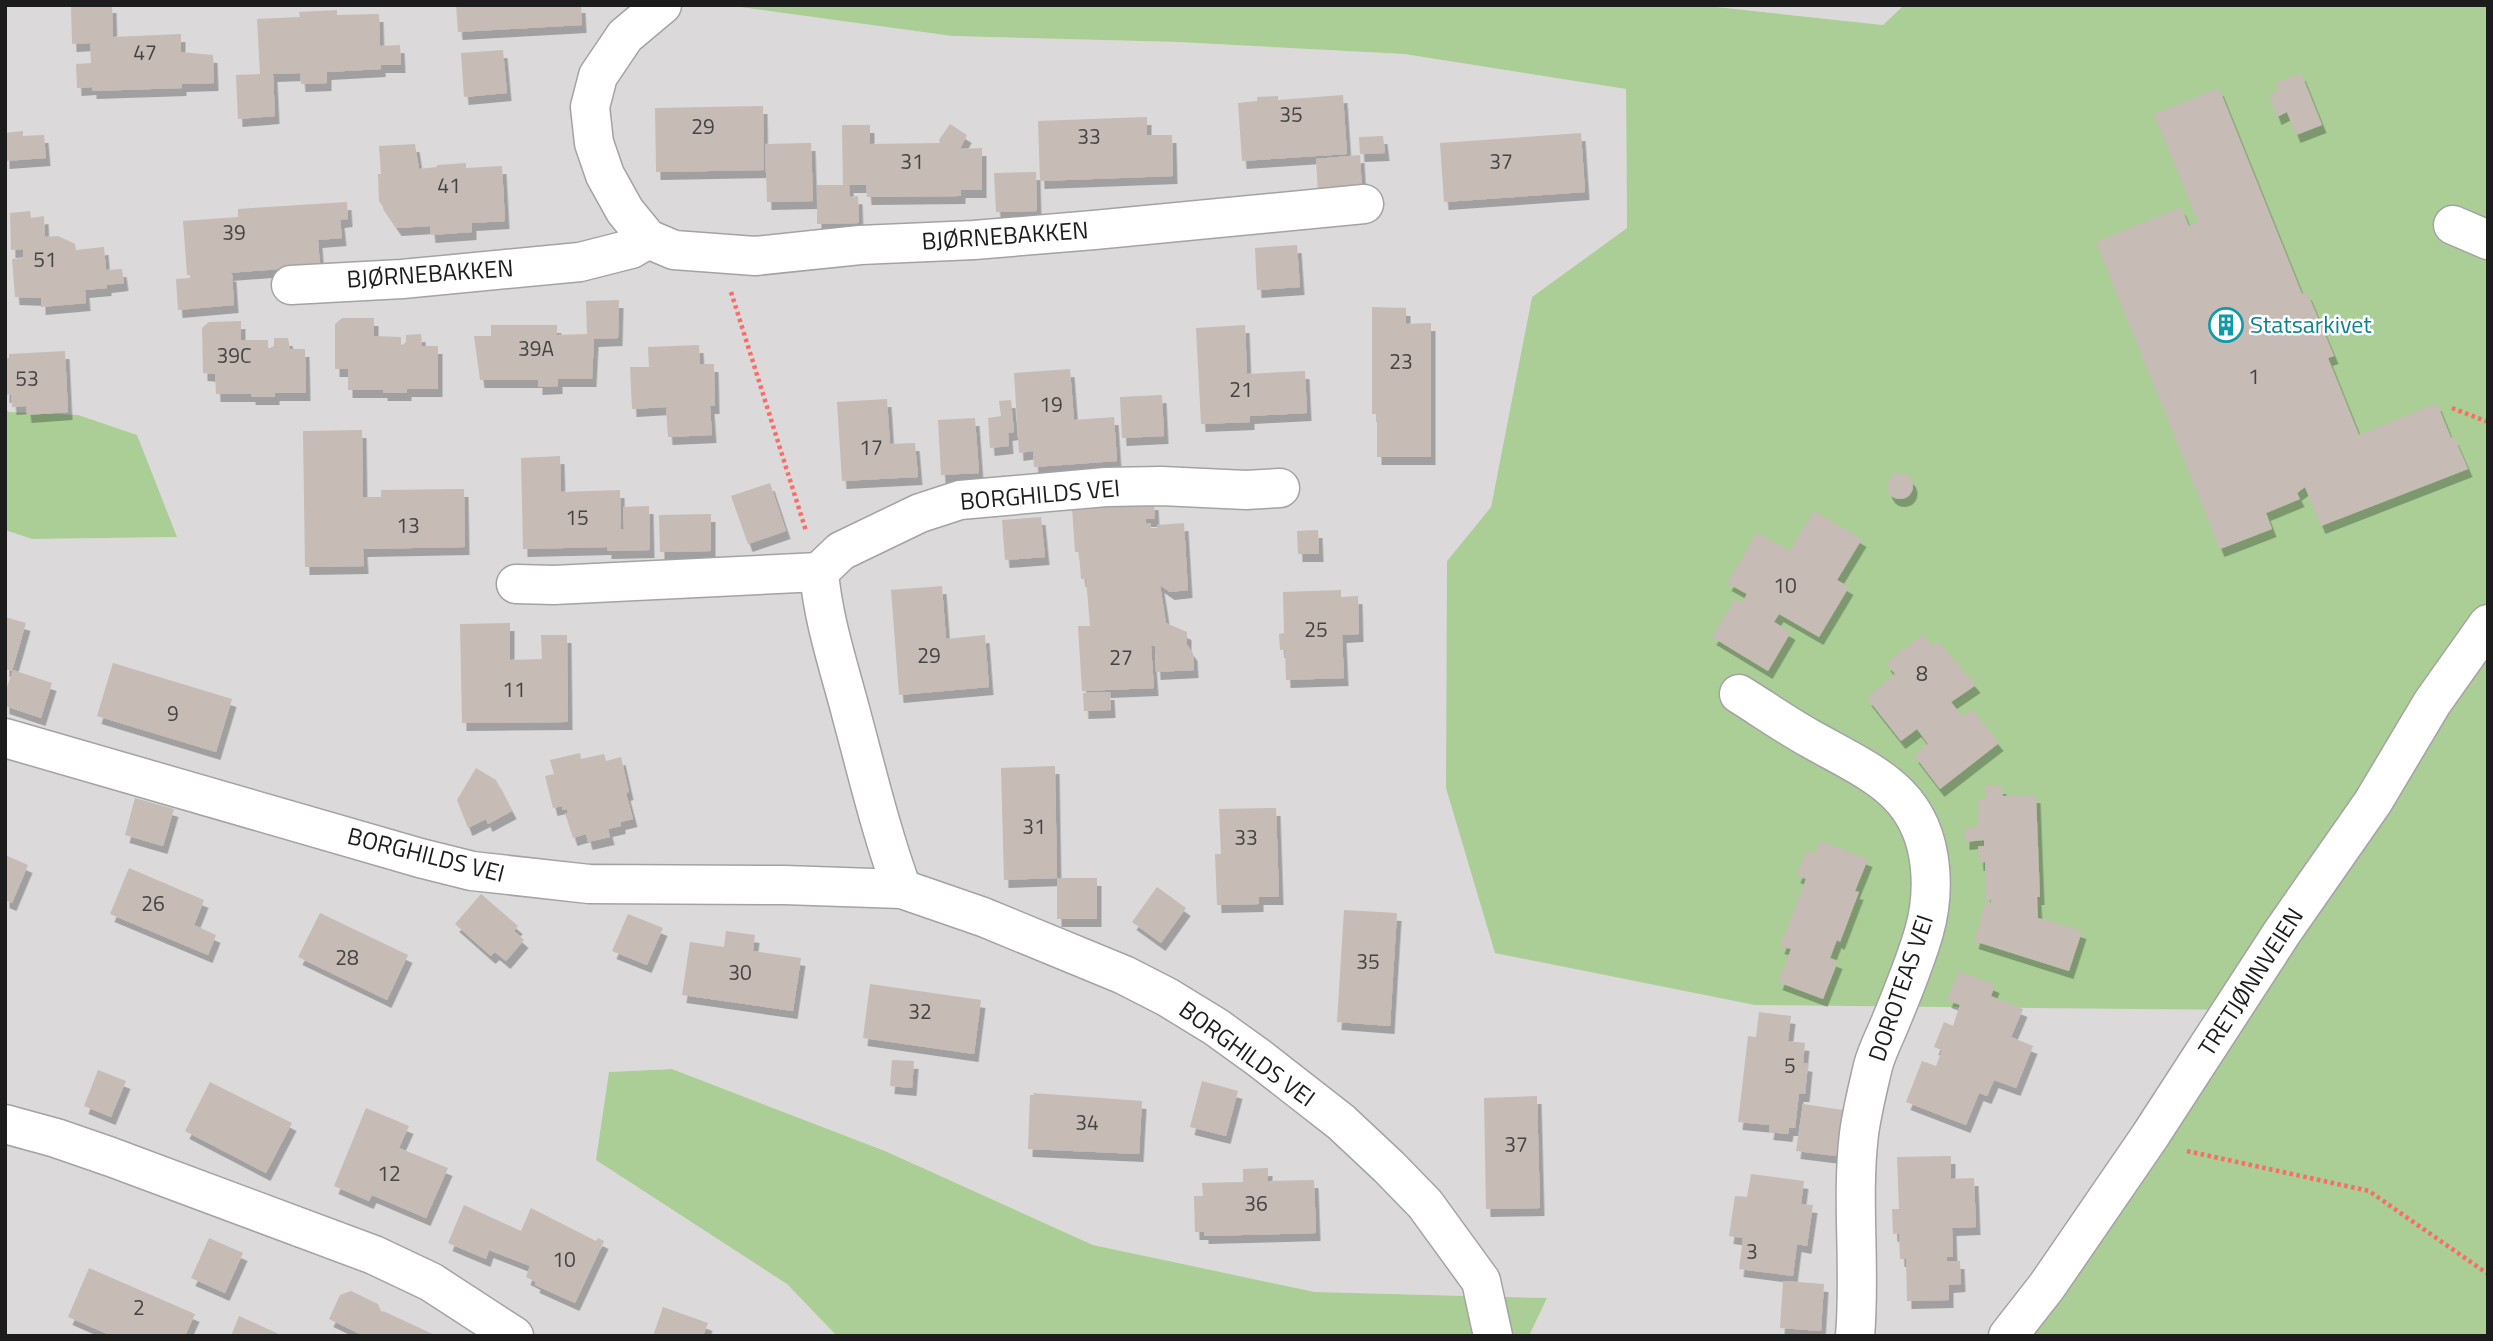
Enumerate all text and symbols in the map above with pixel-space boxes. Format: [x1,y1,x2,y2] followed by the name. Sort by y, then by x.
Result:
[133,36,157,68] house number: 47
[1279,98,1303,130] house number: 35
[691,110,715,142] house number: 29
[1077,120,1101,152] house number: 33
[900,145,924,177] house number: 31
[1489,145,1513,177] house number: 37
[437,169,461,201] house number: 41
[920,211,1090,259] street label: BJØRNEBAKKEN
[222,216,246,248] house number: 39
[33,243,57,275] house number: 51
[345,249,515,297] street label: BJØRNEBAKKEN
[2207,306,2245,344] building icon: Statsarkivet
[2250,306,2372,342] place label: Statsarkivet
[518,332,554,364] house number: 39A
[217,339,251,371] house number: 39C
[1389,345,1413,377] house number: 23
[2248,360,2260,392] house number: 1
[15,362,39,394] house number: 53
[1229,373,1253,405] house number: 21
[1039,388,1063,420] house number: 19
[859,431,883,463] house number: 17
[958,469,1122,519] street label: BORGHILDS VEI
[565,501,589,533] house number: 15
[396,509,420,541] house number: 13
[1773,569,1797,601] house number: 10
[1304,613,1328,645] house number: 25
[917,639,941,671] house number: 29
[1109,641,1133,673] house number: 27
[1916,657,1928,689] house number: 8
[502,673,526,705] house number: 11
[167,697,179,729] house number: 9
[1022,810,1046,842] house number: 31
[344,817,509,891] street label: BORGHILDS VEI
[1234,821,1258,853] house number: 33
[141,887,165,919] house number: 26
[2189,900,2312,1063] street label: TRETJØNNVEIEN
[1858,910,1942,1066] street label: DOROTEAS VEI
[335,941,359,973] house number: 28
[1356,945,1380,977] house number: 35
[728,956,752,988] house number: 30
[1172,991,1323,1115] street label: BORGHILDS VEI
[908,995,932,1027] house number: 32
[1784,1049,1796,1081] house number: 5
[1075,1106,1099,1138] house number: 34
[1504,1128,1528,1160] house number: 37
[377,1157,401,1189] house number: 12
[1244,1187,1268,1219] house number: 36
[1746,1235,1758,1267] house number: 3
[552,1243,576,1275] house number: 10
[133,1291,145,1323] house number: 2

